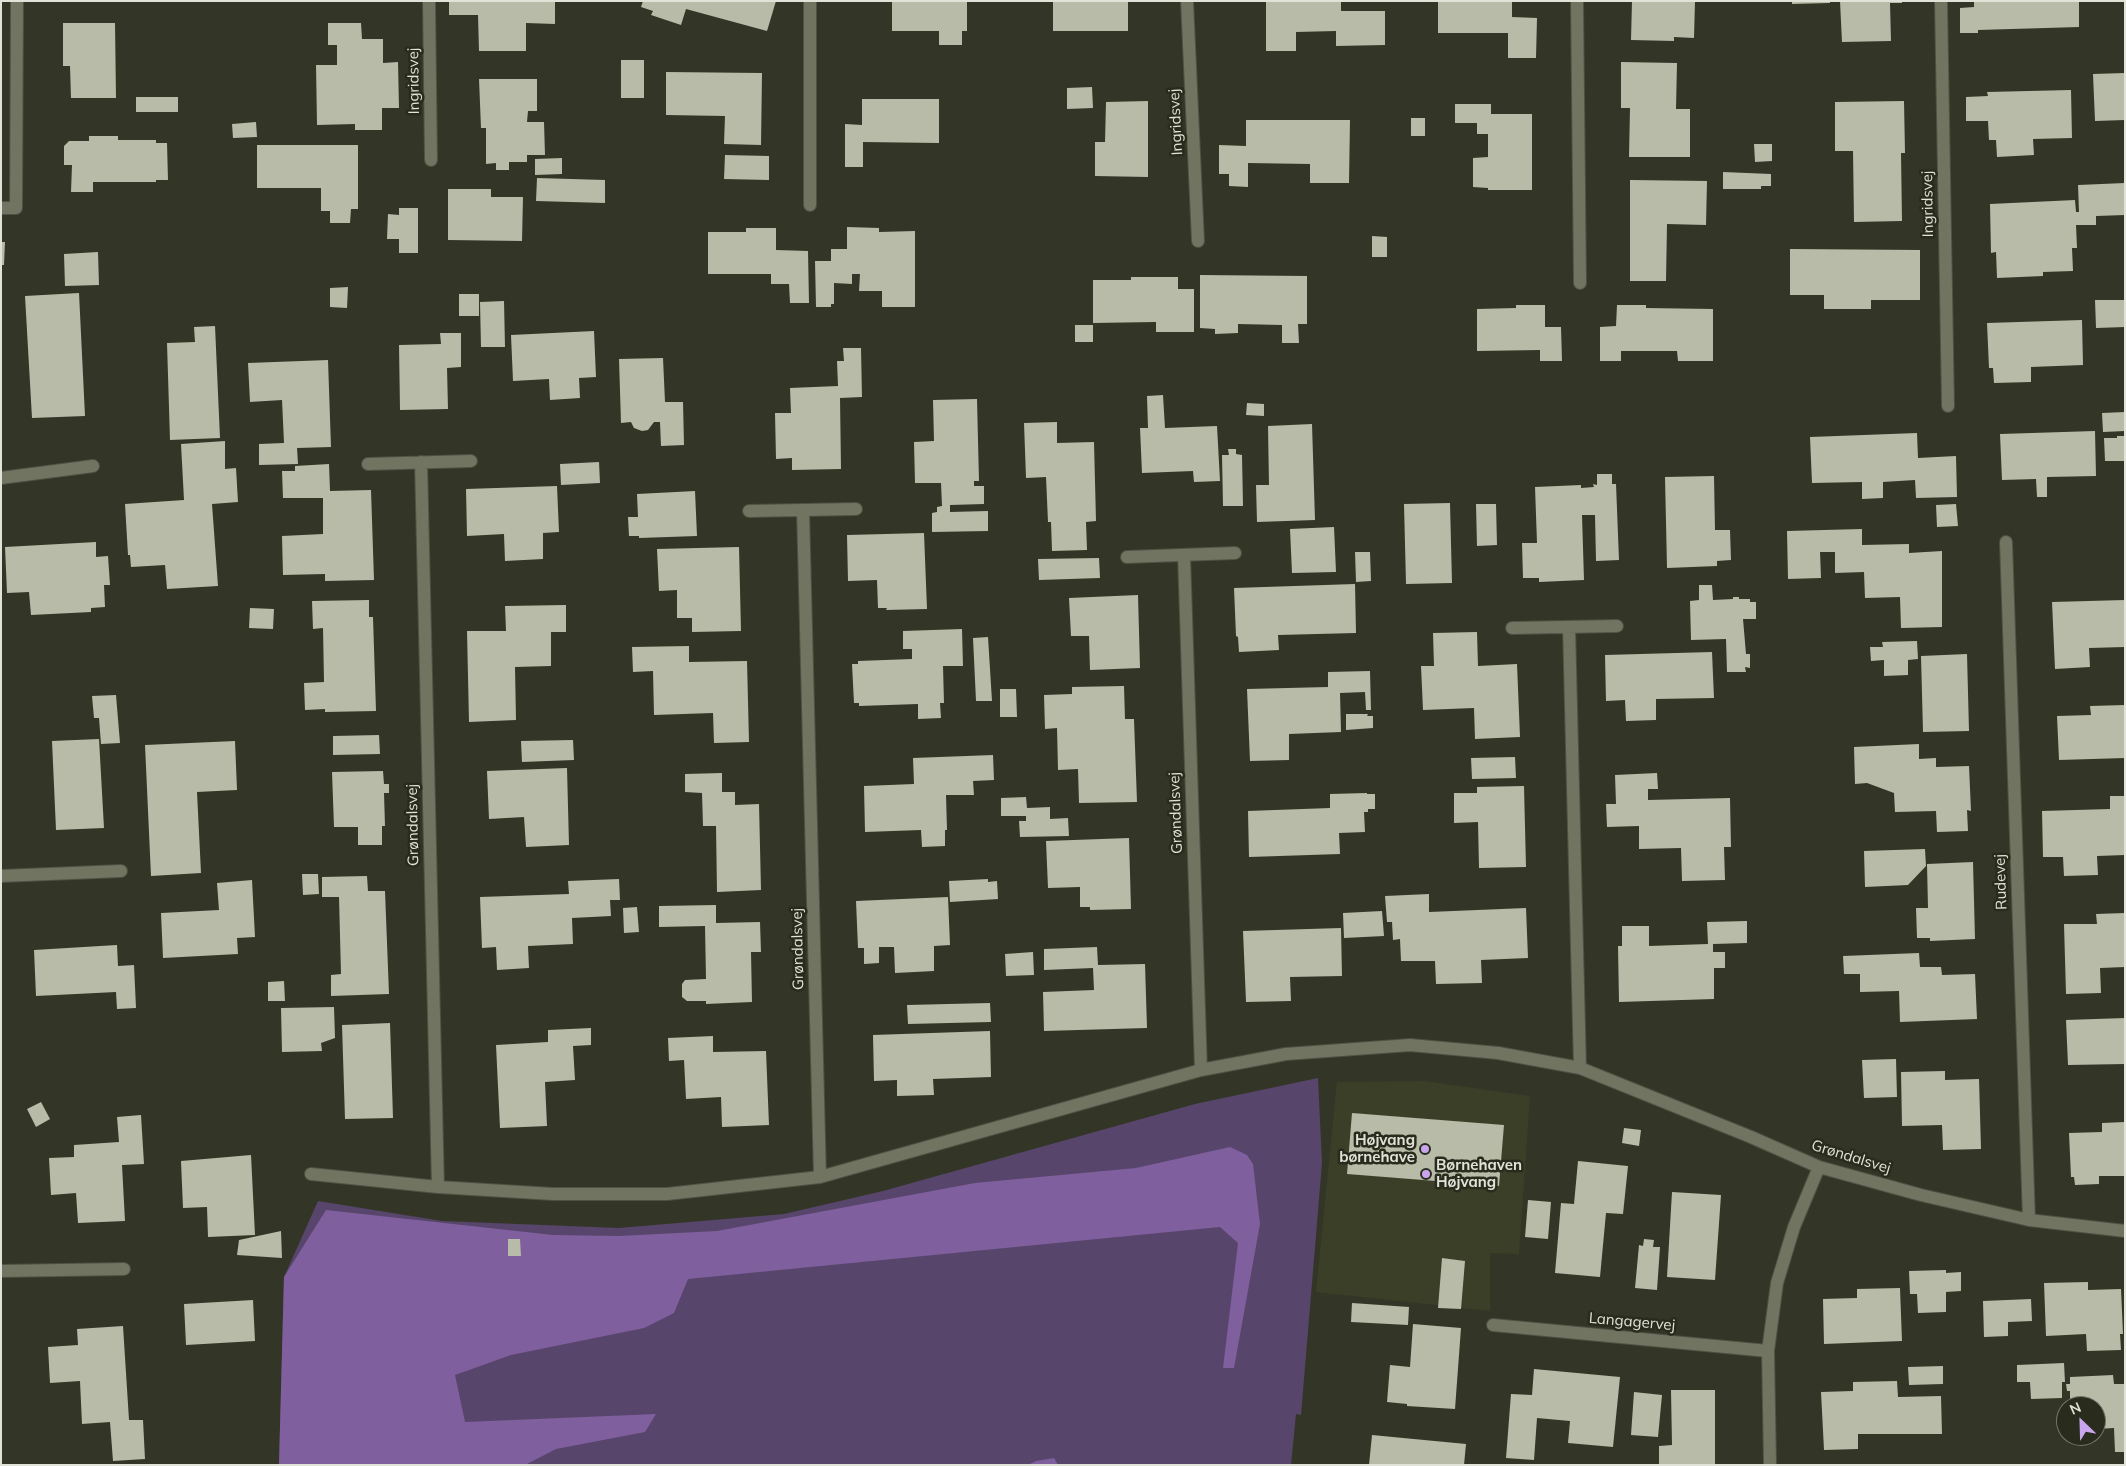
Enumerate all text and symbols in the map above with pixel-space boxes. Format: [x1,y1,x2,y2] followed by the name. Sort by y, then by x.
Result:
[404,48,424,114] street label: Ingridsvej
[1165,88,1187,156] street label: Ingridsvej
[1918,171,1938,237] street label: Ingridsvej
[1166,772,1186,854] street label: Grøndalsvej
[403,784,423,866] street label: Grøndalsvej
[1991,854,2011,910] street label: Rudevej
[788,908,808,990] street label: Grøndalsvej
[1339,1131,1415,1166] place label: Højvang børnehave
[1809,1136,1893,1178] street label: Grøndalsvej
[1419,1143,1431,1155] marker: Højvang børnehave
[1436,1156,1522,1191] place label: Børnehaven Højvang
[1420,1168,1432,1180] marker: Børnehaven Højvang
[1588,1309,1676,1335] street label: Langagervej
[2056,1396,2106,1446] north arrow
[2067,1398,2084,1419] text: N

